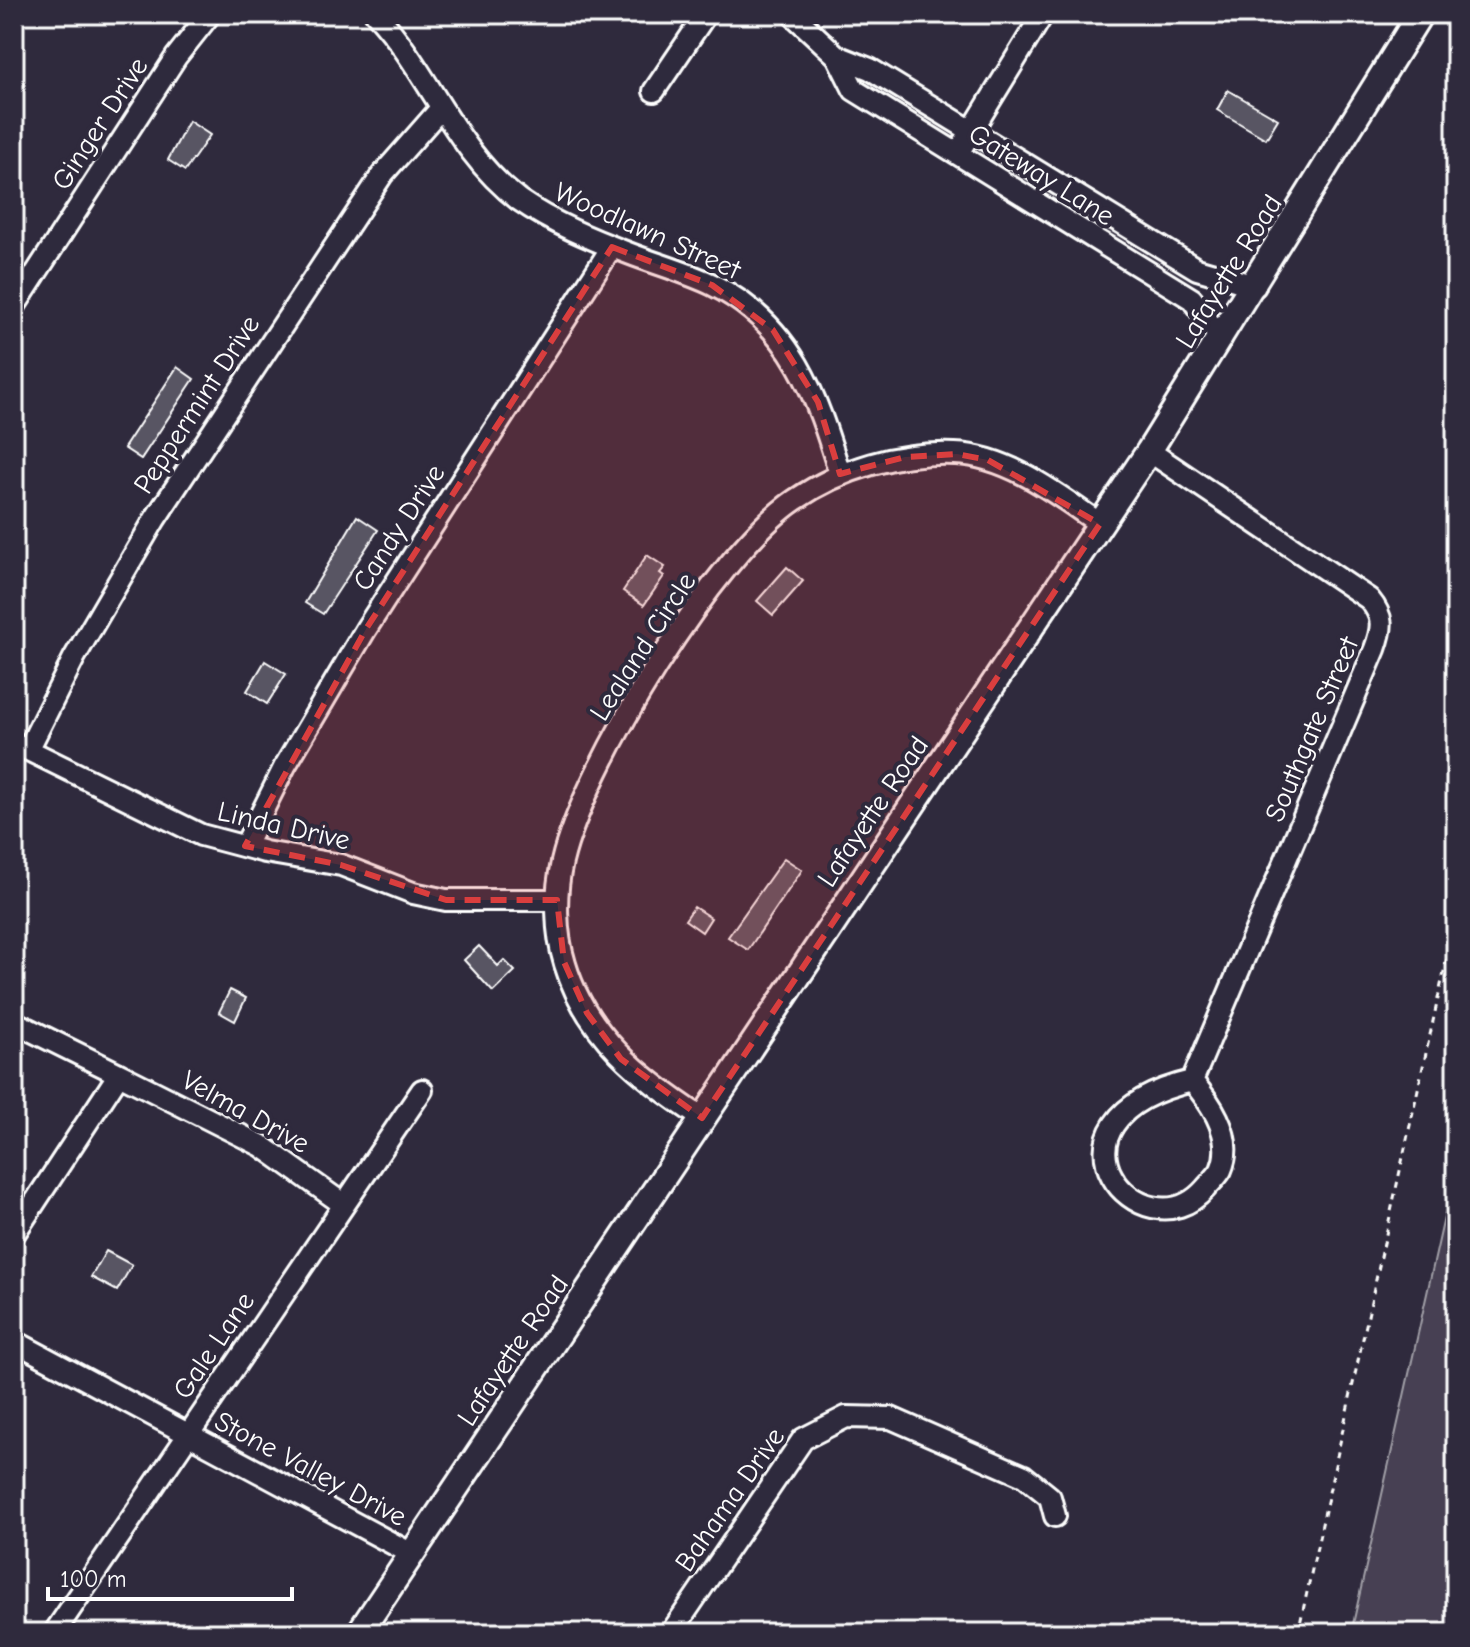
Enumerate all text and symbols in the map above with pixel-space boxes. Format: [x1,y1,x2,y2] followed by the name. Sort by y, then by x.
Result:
[45,51,155,196] street label: Ginger Drive
[963,117,1120,232] street label: Gateway Lane
[550,176,746,287] street label: Woodlawn Street
[1169,189,1289,354] street label: Lafayette Road
[127,309,266,500] street label: Peppermint Drive
[346,458,451,597] street label: Candy Drive
[583,567,702,726] street label: Lealand Circle
[1259,631,1366,827] street label: Southgate Street
[811,730,935,893] street label: Lafayette Road
[215,795,353,857] street label: Linda Drive
[176,1064,315,1160] street label: Velma Drive
[451,1269,575,1432] street label: Lafayette Road
[167,1286,261,1405] street label: Gale Lane
[209,1405,412,1533] street label: Stone Valley Drive
[668,1421,791,1578] street label: Bahama Drive
[48,1551,292,1601] scale bar
[60,1565,127,1593] text: 100 m

